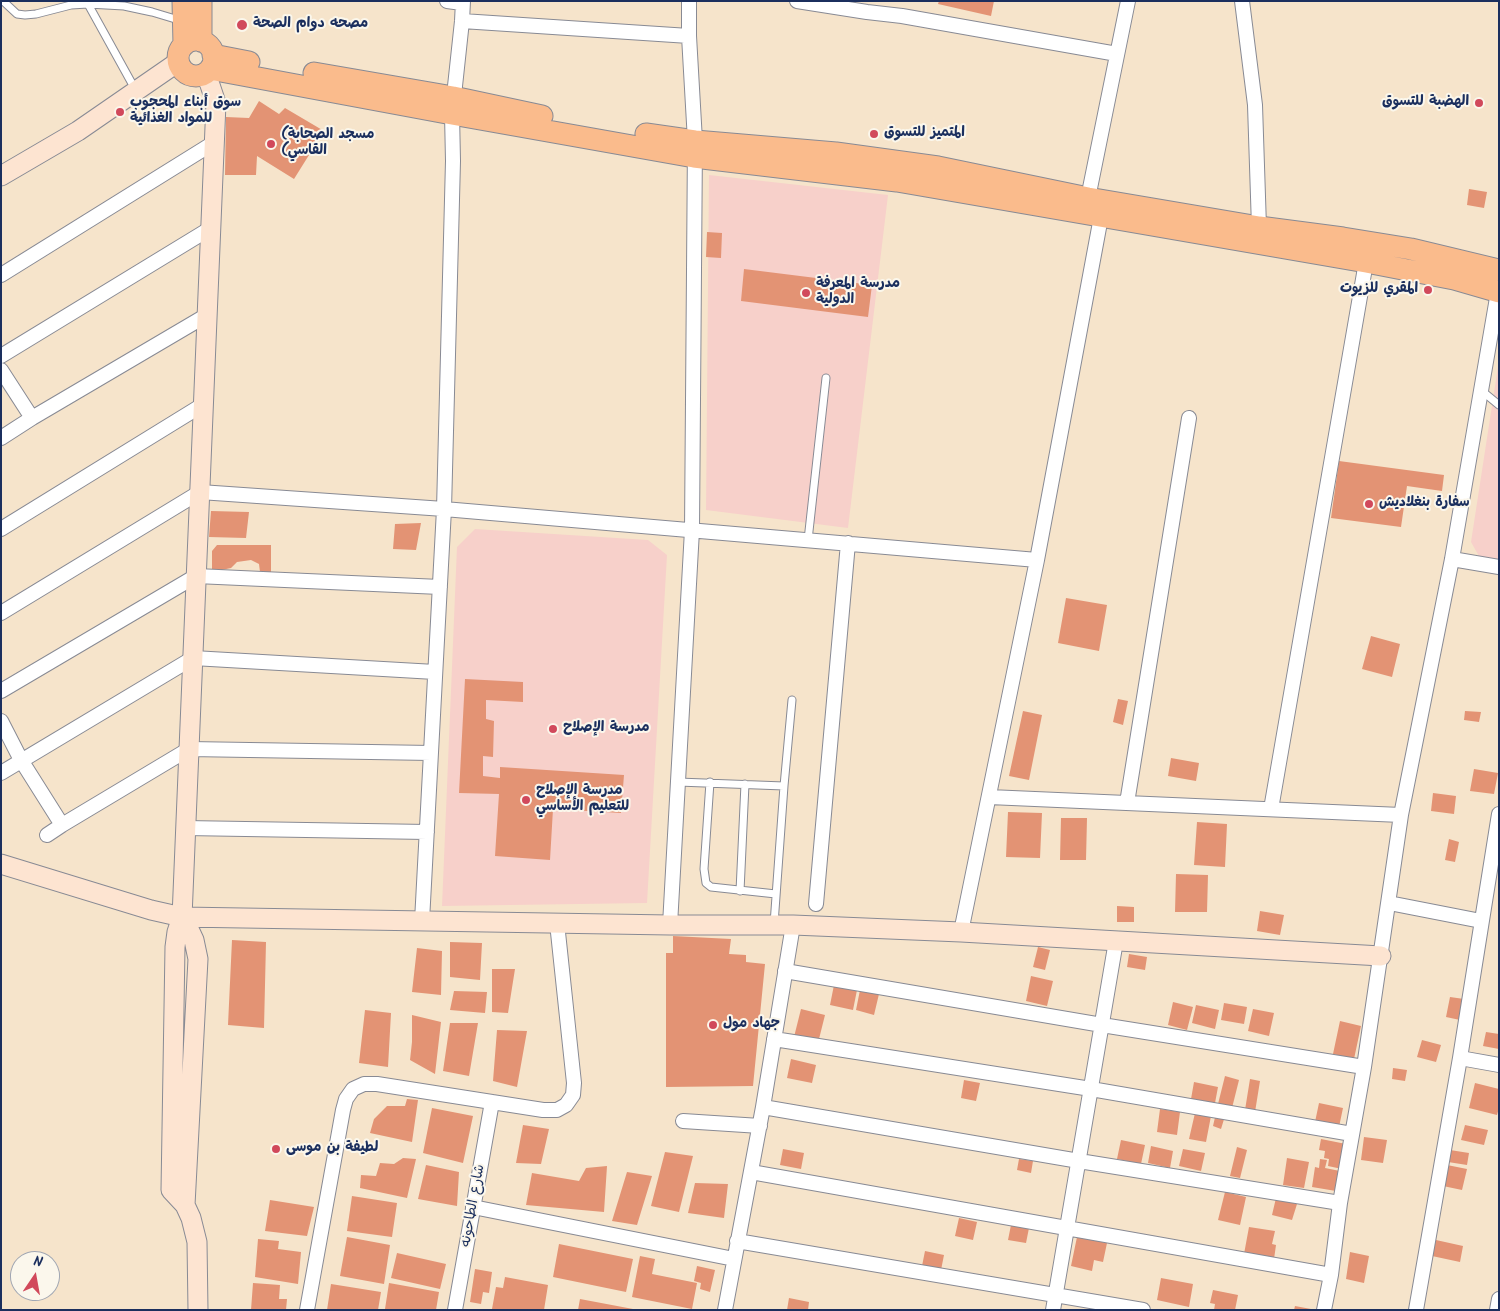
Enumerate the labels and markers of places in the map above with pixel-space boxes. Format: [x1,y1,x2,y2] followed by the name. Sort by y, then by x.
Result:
[253,17,368,33] place label: مصحه دوام الصحة
[235,18,249,32] marker: مصحه دوام الصحة
[1382,95,1469,111] place label: الهضبة للتسوق
[130,96,241,128] place label: سوق أبناء المحجوب للمواد الغذائية
[1473,97,1485,109] marker: الهضبة للتسوق
[114,106,126,118] marker: سوق أبناء المحجوب للمواد الغذائية
[884,126,965,142] place label: المتميز للتسوق
[281,128,374,160] place label: (مسجد الصحابة (القاسي
[868,128,880,140] marker: المتميز للتسوق
[265,138,277,150] marker: (مسجد الصحابة (القاسي
[816,277,900,310] place label: مدرسة المعرفة الدولية
[1340,282,1418,298] place label: المقري للزيوت
[1422,284,1434,296] marker: المقري للزيوت
[800,287,812,299] marker: مدرسة المعرفة الدولية
[1379,496,1470,512] place label: سفارة بنغلاديش
[1363,498,1375,510] marker: سفارة بنغلاديش
[563,721,650,737] place label: مدرسة الإصلاح
[547,723,559,735] marker: مدرسة الإصلاح
[536,784,629,816] place label: مدرسة الإصلاح للتعليم الأساسي
[520,794,532,806] marker: مدرسة الإصلاح للتعليم الأساسي
[723,1017,780,1033] place label: جهاد مول
[707,1019,719,1031] marker: جهاد مول
[286,1141,378,1157] place label: لطيفة بن موسى
[270,1143,282,1155] marker: لطيفة بن موسى

